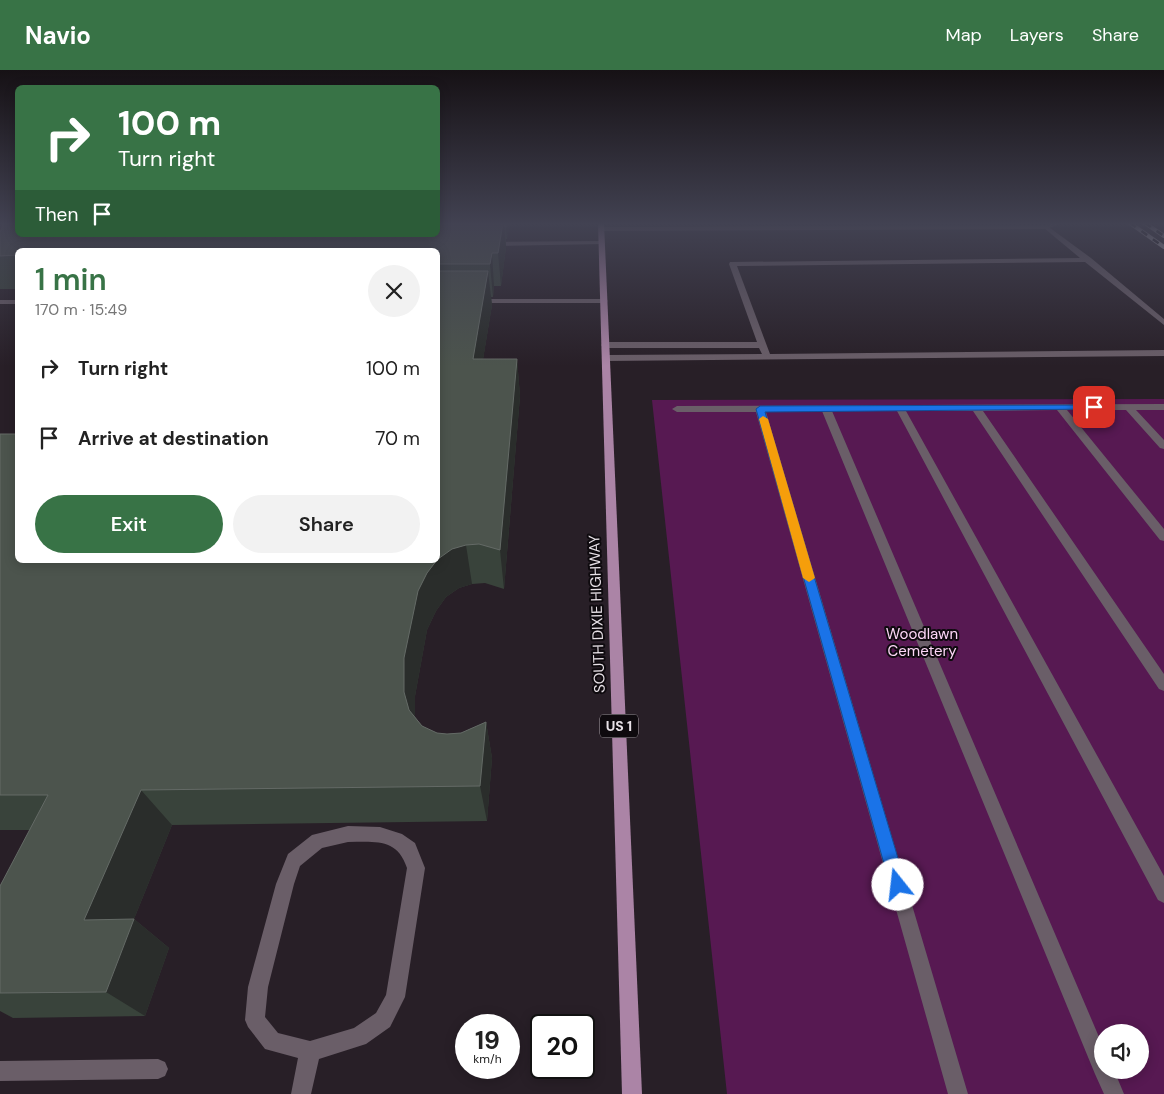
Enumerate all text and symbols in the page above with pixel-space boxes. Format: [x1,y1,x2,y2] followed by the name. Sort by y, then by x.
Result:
[25,20,91,51] text: Navio
[946,23,982,47] text: Map
[1010,23,1064,47] text: Layers
[1092,23,1139,47] text: Share
[118,100,221,146] text: 100 m
[35,105,100,170] icon: right
[118,144,215,173] text: Turn right
[88,200,116,228] icon: arrive
[35,202,78,227] text: Then
[35,260,107,299] text: 1 min
[368,265,420,317] button: close
[35,299,127,320] text: 170 m · 15:49
[35,354,63,382] icon: right
[78,356,168,381] text: Turn right
[366,356,420,381] text: 100 m
[1073,386,1115,428] pin
[1080,393,1108,421] icon: arrive
[35,424,63,452] icon: arrive
[78,426,269,451] text: Arrive at destination
[375,426,420,451] text: 70 m
[35,495,223,553] button: Exit
[233,495,420,553] button: Share
[584,534,610,693] street label: SOUTH DIXIE HIGHWAY
[886,624,958,661] park label: Woodlawn Cemetery
[600,714,638,738] road number: US 1
[871,858,923,910] position arrow
[530,1014,595,1079] speed limit sign: 20
[475,1024,500,1057] text: 19
[1094,1024,1149,1079] map controls
[1094,1024,1149,1079] button: sound
[473,1051,502,1067] text: km/h

